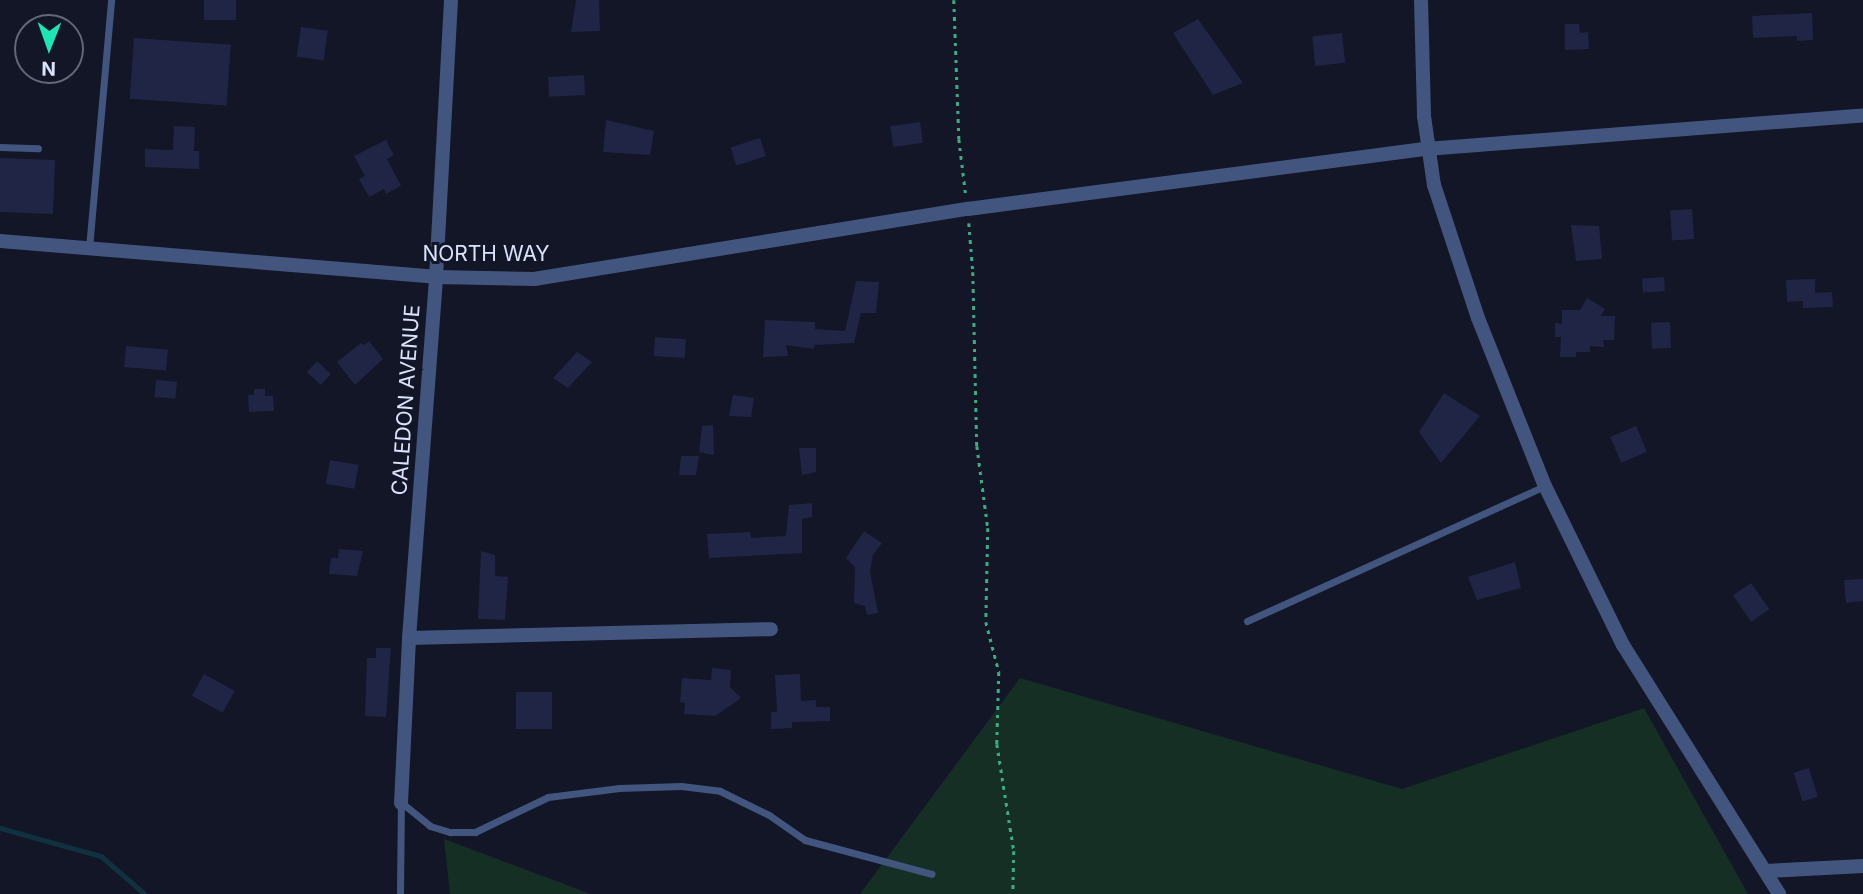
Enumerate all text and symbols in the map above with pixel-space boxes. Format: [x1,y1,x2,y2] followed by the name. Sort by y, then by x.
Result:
[14,14,84,84] north arrow
[41,57,56,80] text: N
[422,241,550,267] street label: NORTH WAY
[387,304,425,496] street label: CALEDON AVENUE

